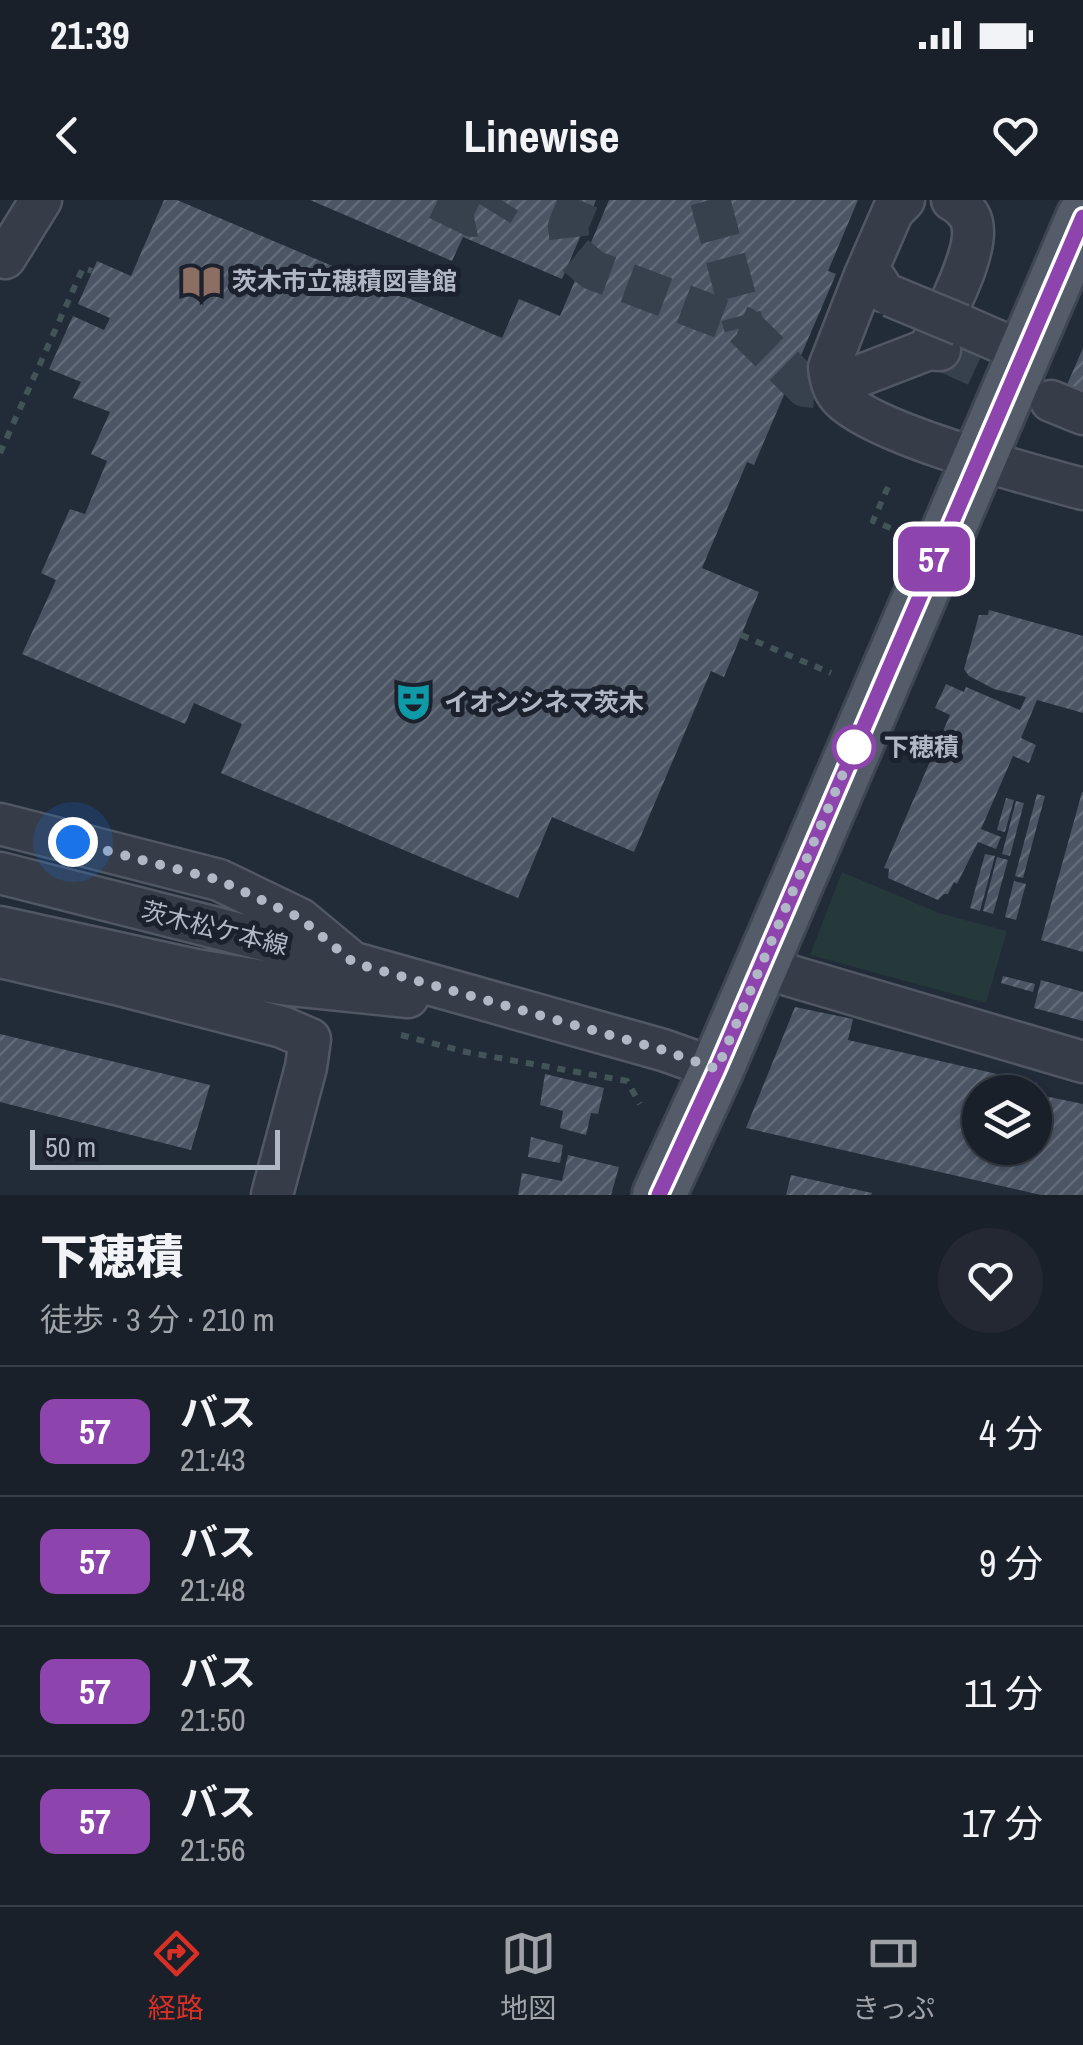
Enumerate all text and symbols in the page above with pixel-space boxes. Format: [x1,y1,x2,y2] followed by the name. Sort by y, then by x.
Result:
[50,10,130,61] text: 21:39
[464,105,619,166] text: Linewise
[40,108,95,163] icon: back
[988,108,1043,163] icon: heart
[181,260,223,302] library icon: 茨木市立穂積図書館
[232,264,457,298] place label: 茨木市立穂積図書館
[889,526,979,592] line badge: 57
[918,536,950,583] text: 57
[393,681,435,723] theatre icon: イオンシネマ茨木
[444,685,644,719] place label: イオンシネマ茨木
[833,726,875,768] marker: 下穂積
[884,730,959,764] place label: 下穂積
[48,817,98,867] your location
[138,893,292,963] street label: 茨木松ケ本線
[962,1075,1052,1165] map controls
[962,1075,1052,1165] button: layers
[30,1125,280,1170] scale bar
[45,1128,96,1166] text: 50 m
[40,1224,184,1289] text: 下穂積
[938,1228,1043,1333] button: heart
[40,1298,275,1341] text: 徒歩 · 3 分 · 210 m
[180,1387,256,1438] text: バス
[79,1408,111,1455] text: 57
[979,1408,1043,1459] text: 4 分
[180,1438,246,1481] text: 21:43
[180,1517,256,1568] text: バス
[79,1538,111,1585] text: 57
[979,1538,1043,1589] text: 9 分
[180,1568,246,1611] text: 21:48
[180,1647,256,1698] text: バス
[79,1668,111,1715] text: 57
[964,1668,1043,1719] text: 11 分
[180,1698,246,1741] text: 21:50
[180,1777,256,1828] text: バス
[79,1798,111,1845] text: 57
[962,1798,1043,1849] text: 17 分
[180,1828,246,1871] text: 21:56
[148,1926,204,2027] tab: 経路
[500,1926,556,2027] tab: 地図
[852,1926,935,2027] tab: きっぷ

